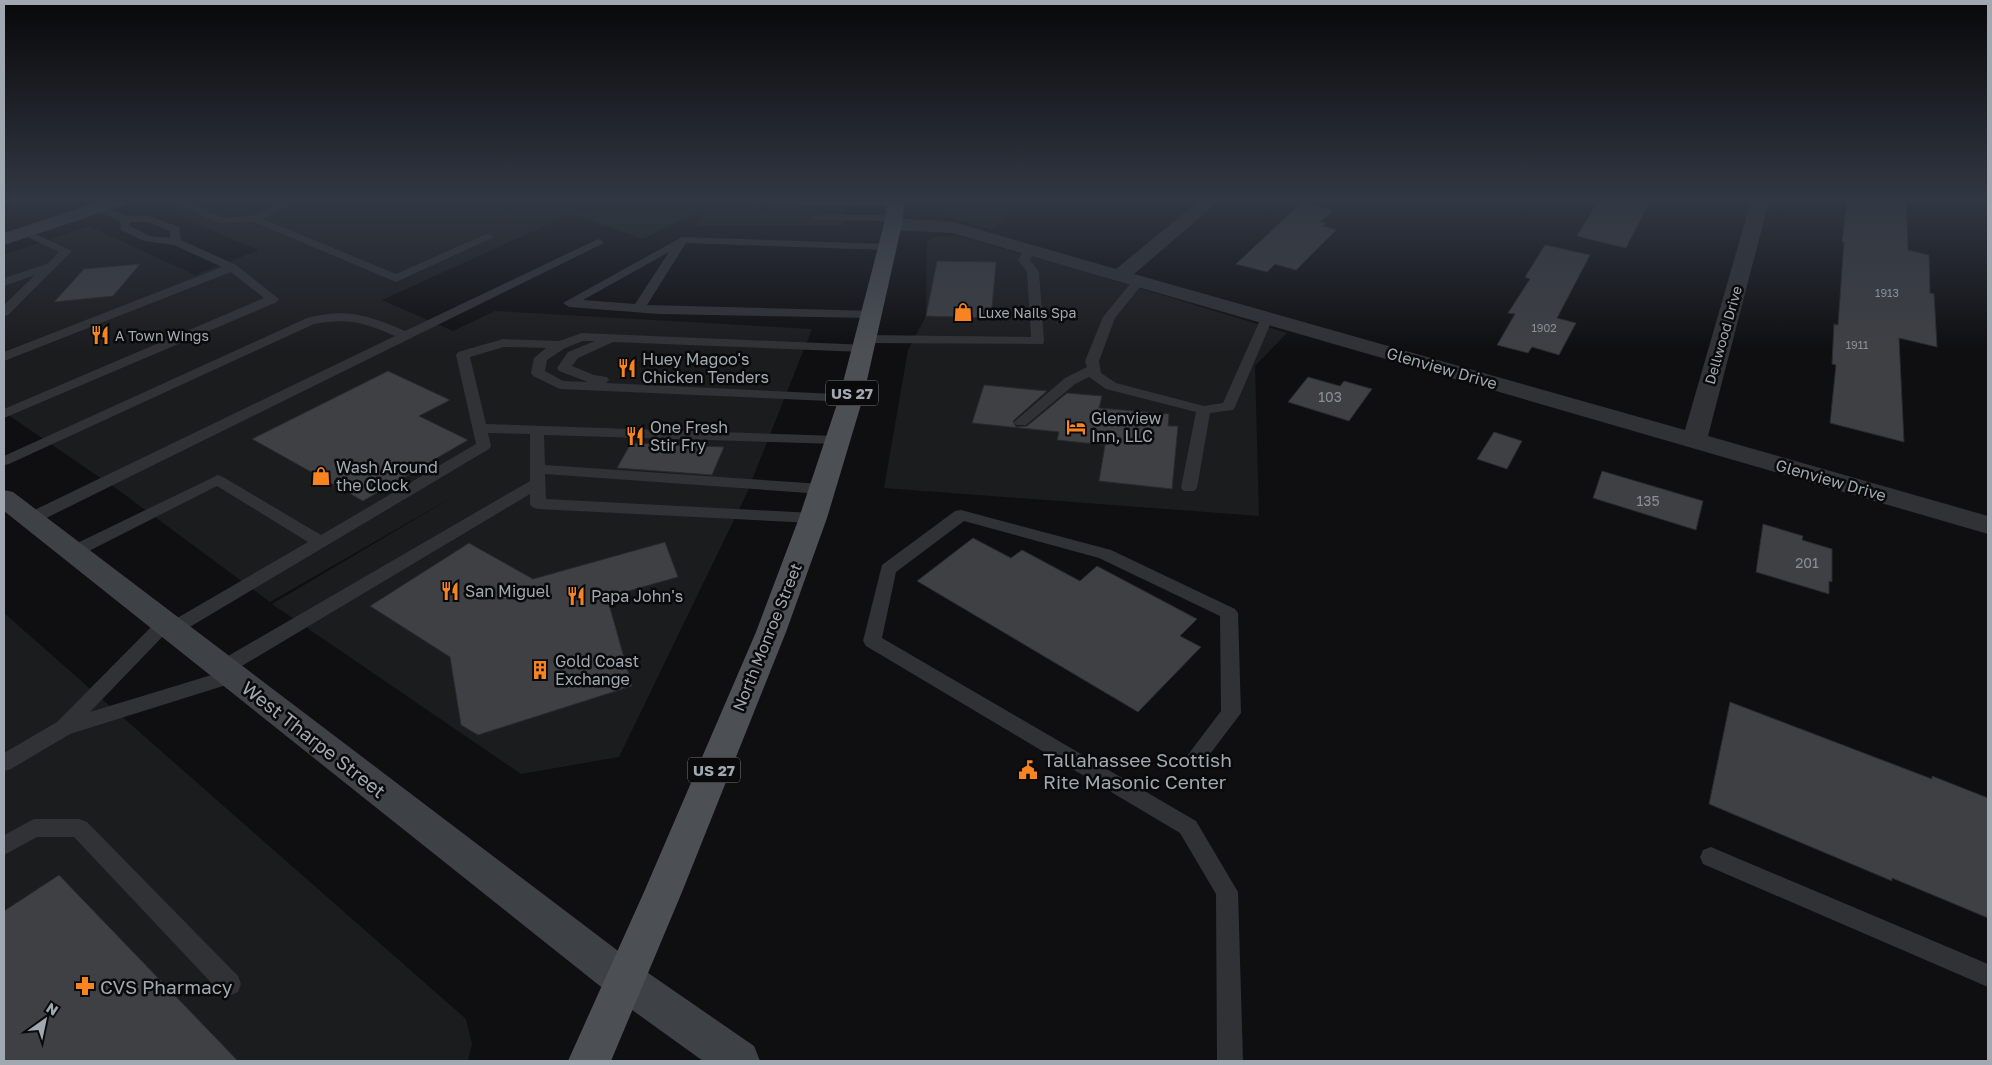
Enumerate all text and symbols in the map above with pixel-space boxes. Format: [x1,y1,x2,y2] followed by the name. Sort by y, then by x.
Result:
[1701,284,1745,386] street label: Dellwood Drive
[1875,286,1899,299] house number: 1913
[952,301,974,323] shop icon: Luxe Nails Spa
[978,304,1076,321] place label: Luxe Nails Spa
[1531,321,1557,334] house number: 1902
[89,324,111,346] restaurant icon: A Town Wings
[115,327,209,344] place label: A Town Wings
[1846,338,1868,351] house number: 1911
[1384,343,1500,393] street label: Glenview Drive
[642,349,769,387] place label: Huey Magoo's Chicken Tenders
[616,357,638,379] restaurant icon: Huey Magoo's Chicken Tenders
[826,380,878,406] road number: US 27
[1318,388,1342,405] house number: 103
[1091,408,1161,446] place label: Glenview Inn, LLC
[1065,416,1087,438] hotel icon: Glenview Inn, LLC
[650,417,728,455] place label: One Fresh Stir Fry
[624,425,646,447] restaurant icon: One Fresh Stir Fry
[1773,455,1889,505] street label: Glenview Drive
[336,457,438,495] place label: Wash Around the Clock
[310,465,332,487] shop icon: Wash Around the Clock
[1636,492,1660,509] house number: 135
[1795,554,1819,571] house number: 201
[728,560,806,714] street label: North Monroe Street
[439,580,461,602] restaurant icon: San Miguel
[465,581,550,601] place label: San Miguel
[565,585,587,607] restaurant icon: Papa John's
[591,586,683,606] place label: Papa John's
[555,651,639,689] place label: Gold Coast Exchange
[529,659,551,681] building icon: Gold Coast Exchange
[237,676,391,802] street label: West Tharpe Street
[1043,748,1232,793] place label: Tallahassee Scottish Rite Masonic Center
[688,758,740,782] road number: US 27
[1017,759,1039,781] public building icon: Tallahassee Scottish Rite Masonic Center
[74,975,96,997] pharmacy icon: CVS Pharmacy
[100,975,233,998] place label: CVS Pharmacy
[20,995,70,1045] north arrow
[43,999,61,1019] text: N

